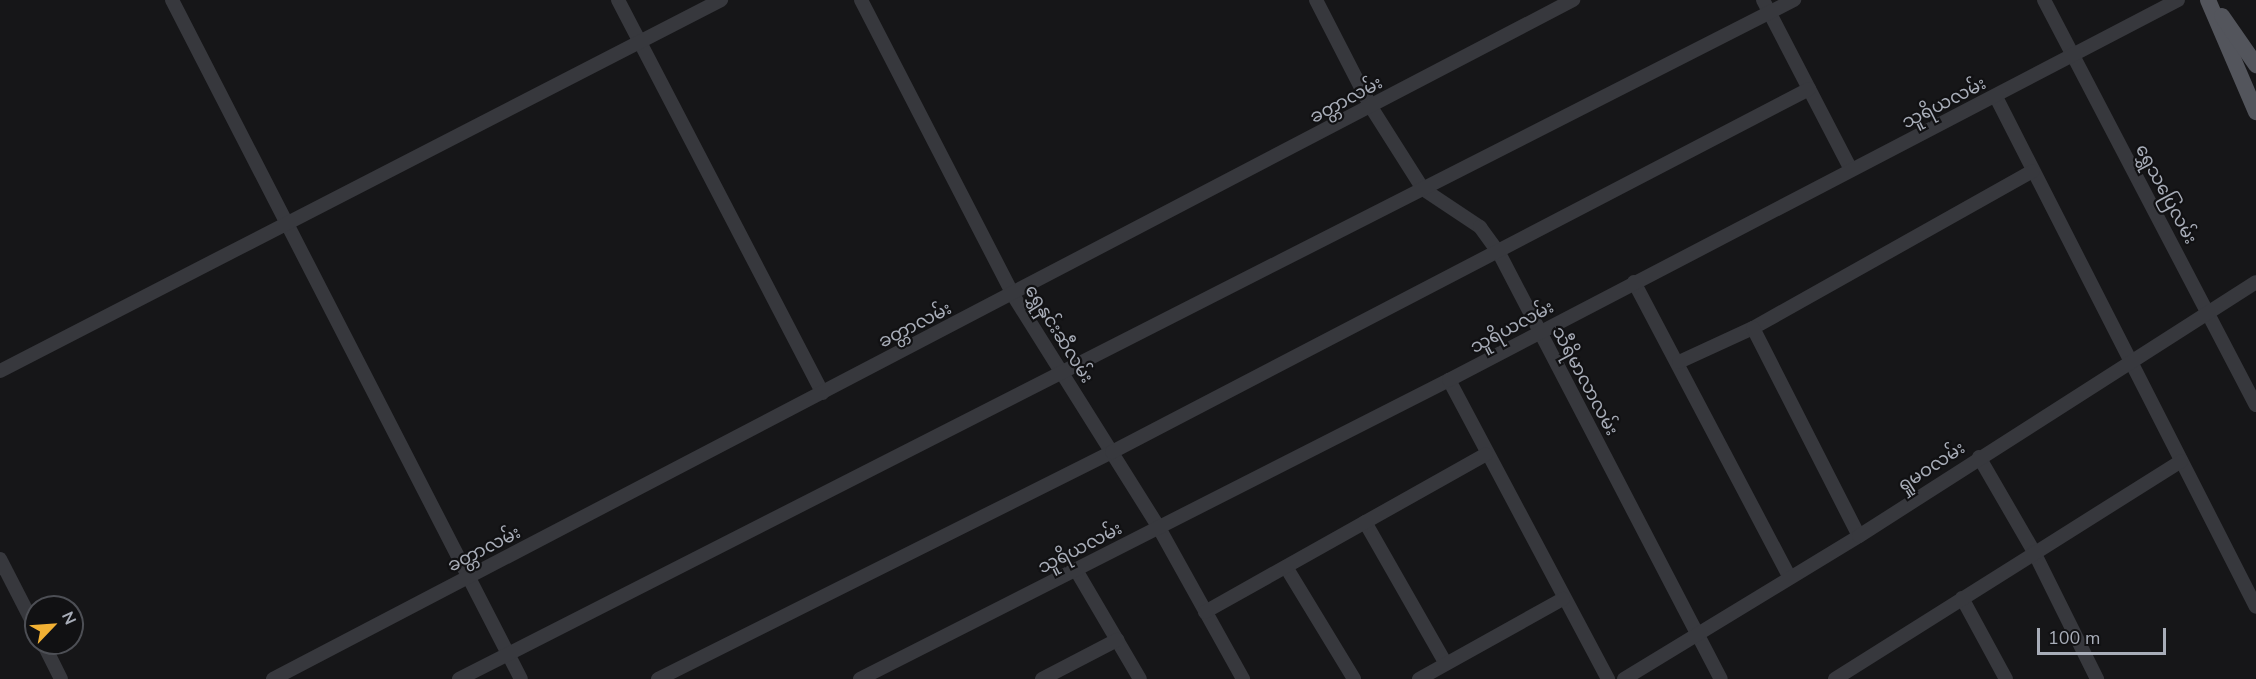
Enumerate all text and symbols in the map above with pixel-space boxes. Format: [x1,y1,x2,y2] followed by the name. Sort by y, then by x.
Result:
[1306,72,1386,128] street label: ခတ္တာလမ်း
[1898,73,1990,133] street label: သူရိယလမ်း
[2131,140,2201,248] street label: ရွှေသပြေလမ်း
[1020,281,1098,387] street label: ရွှေနှင်းဆီလမ်း
[1466,296,1558,358] street label: သူရိယလမ်း
[875,297,955,353] street label: ခတ္တာလမ်း
[1547,323,1623,439] street label: သီရိမာလာလမ်း
[1893,437,1969,497] street label: ရှုမဝလမ်း
[1034,518,1126,578] street label: သူရိယလမ်း
[444,521,524,577] street label: ခတ္တာလမ်း
[24,595,84,655] north arrow
[56,608,81,628] text: N
[2040,616,2169,654] scale bar
[2048,626,2100,650] text: 100 m

